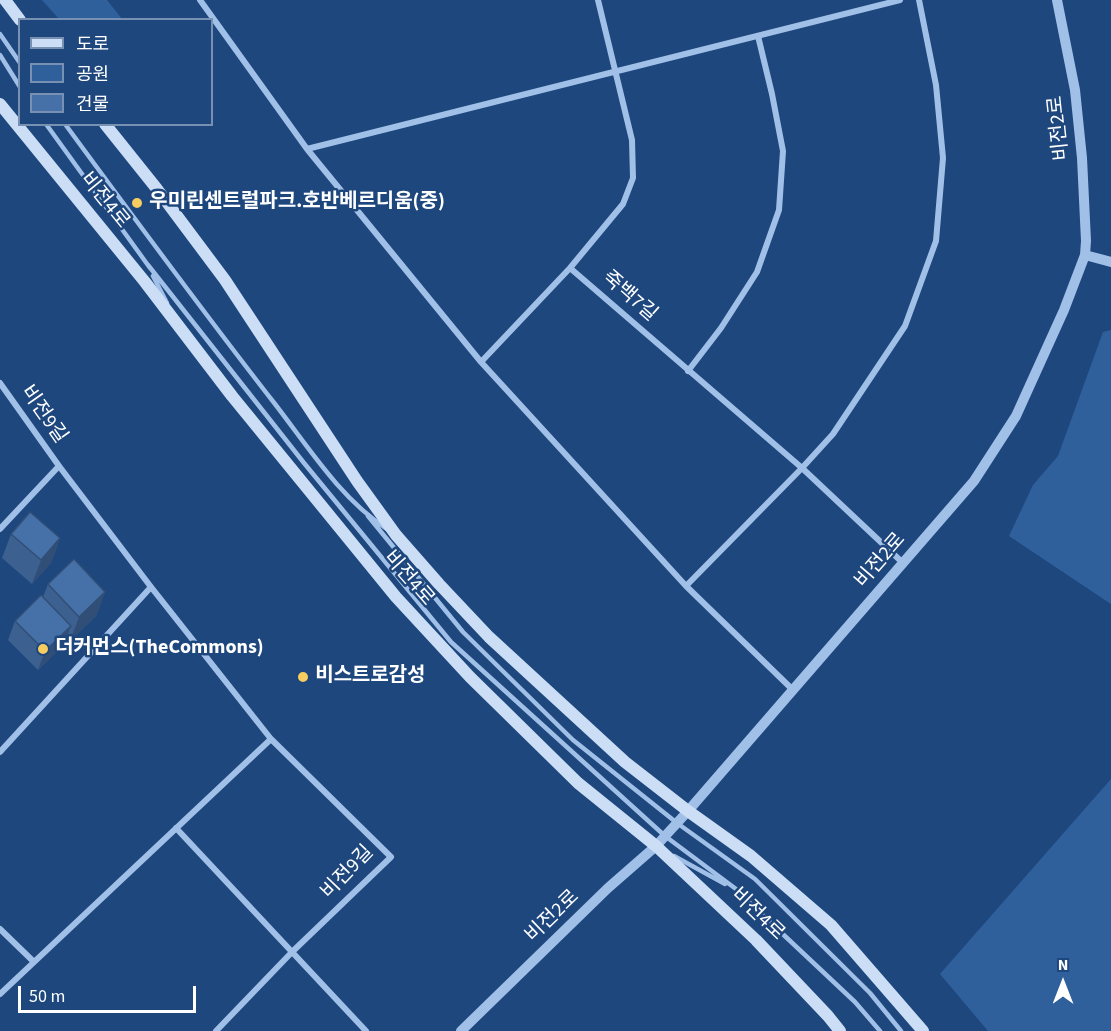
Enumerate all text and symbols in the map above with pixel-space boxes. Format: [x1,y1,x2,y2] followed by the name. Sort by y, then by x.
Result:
[18,18,213,126] legend
[76,32,109,57] text: 도로
[76,62,109,87] text: 공원
[76,92,109,117] text: 건물
[1045,94,1075,162] street label: 비전2로
[74,168,134,234] street label: 비전4로
[149,191,445,215] place label: 우미린센트럴파크.호반베르디움(중)
[130,196,144,210] marker: 우미린센트럴파크.호반베르디움(중)
[597,267,661,327] street label: 죽백7길
[14,381,72,449] street label: 비전9길
[851,529,911,593] street label: 비전2로
[378,547,438,611] street label: 비전4로
[55,637,264,661] place label: 더커먼스(TheCommons)
[36,642,50,656] marker: 더커먼스(TheCommons)
[315,665,425,689] place label: 비스트로감성
[296,670,310,684] marker: 비스트로감성
[317,841,379,905] street label: 비전9길
[725,884,789,946] street label: 비전4로
[521,886,585,948] street label: 비전2로
[1033,953,1093,1013] north arrow
[1058,954,1068,976] text: N
[21,974,200,1012] scale bar
[29,984,65,1009] text: 50 m

